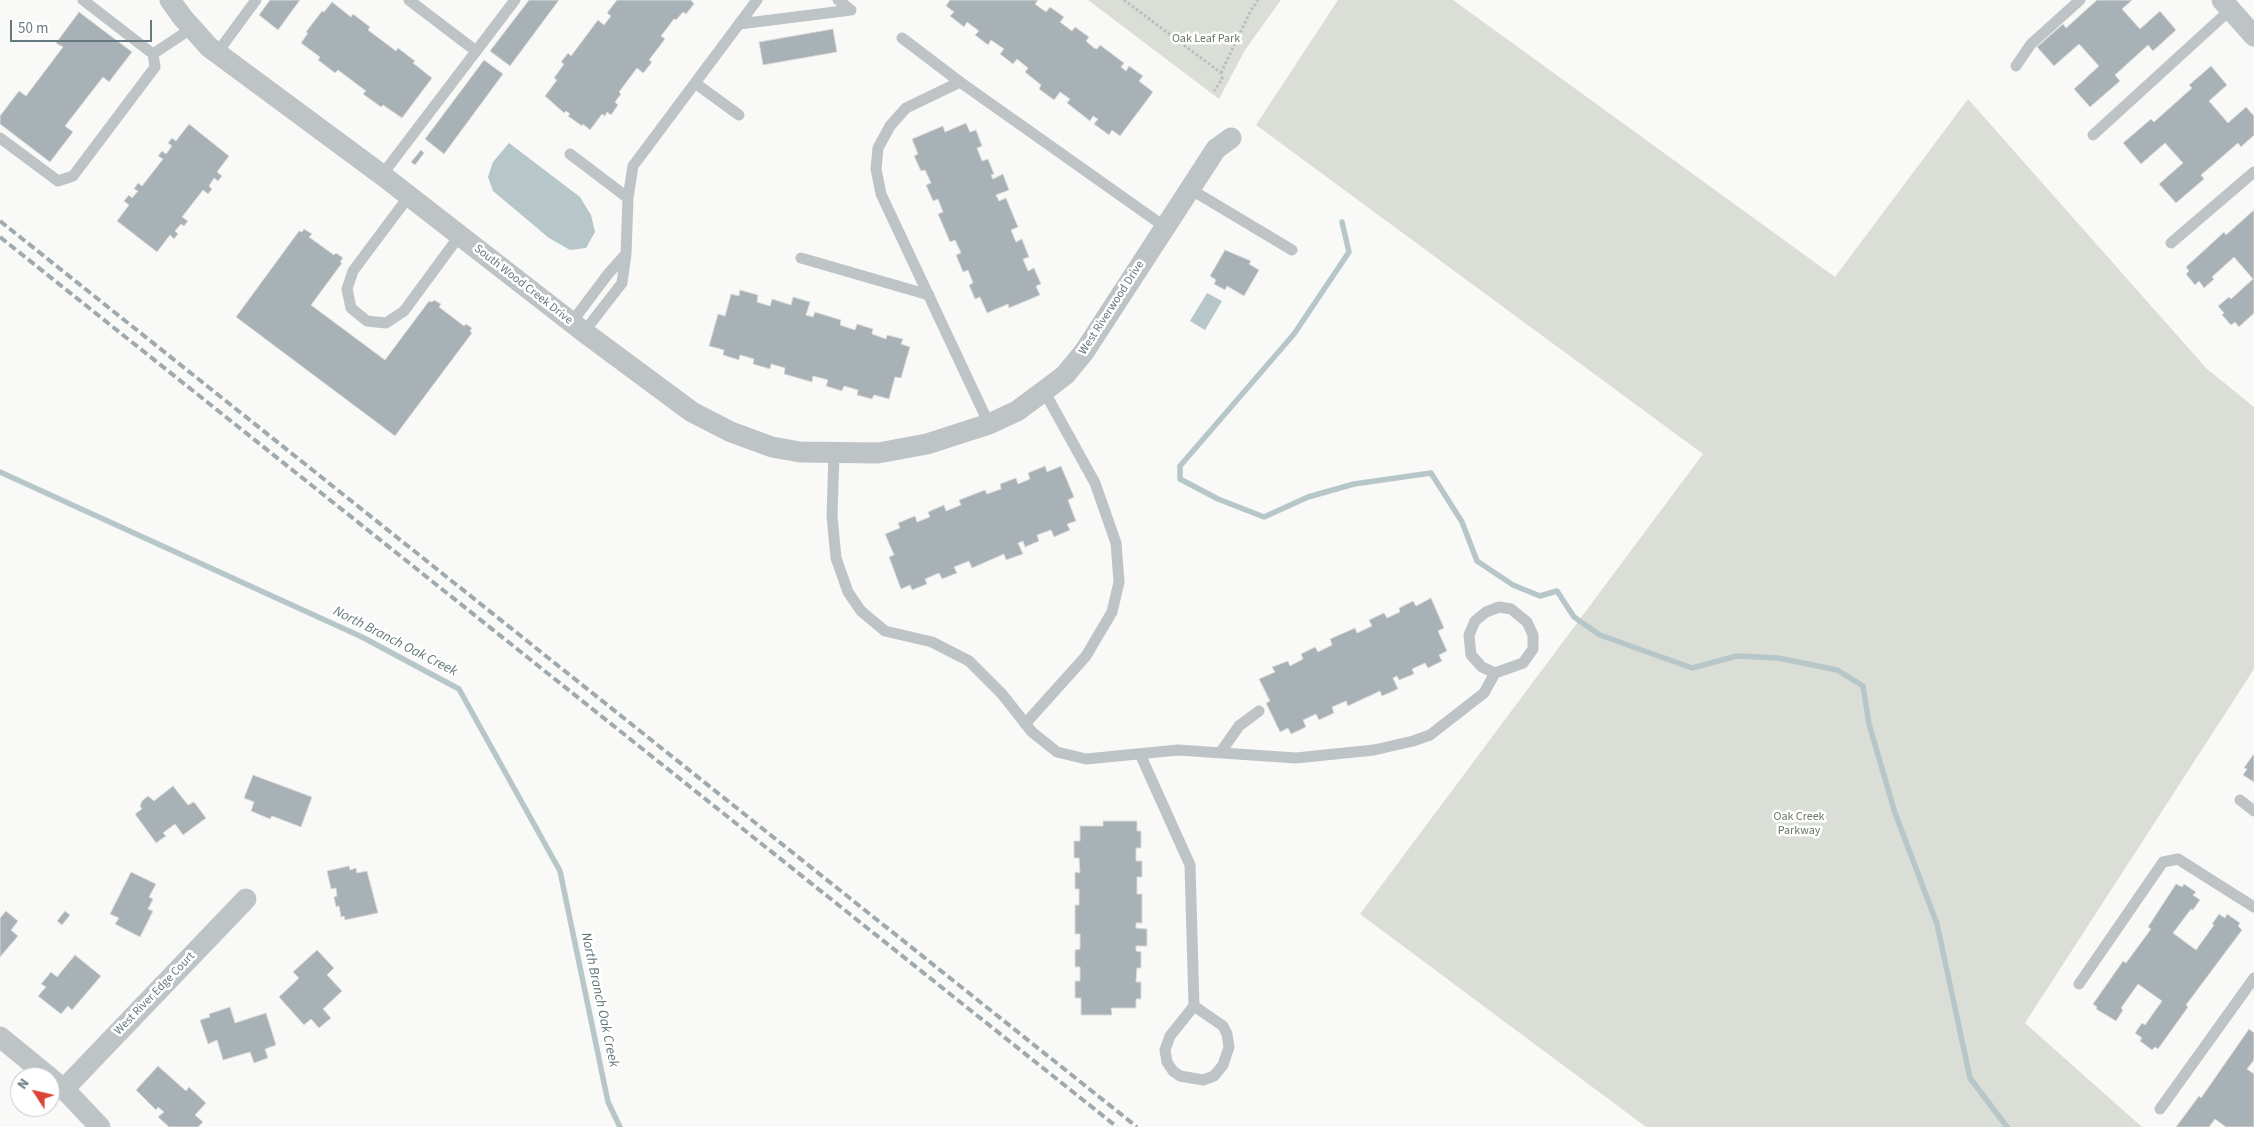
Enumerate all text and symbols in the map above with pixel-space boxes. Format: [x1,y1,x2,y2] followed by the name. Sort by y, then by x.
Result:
[12,10,155,42] scale bar
[18,18,48,39] text: 50 m
[1172,32,1240,46] park label: Oak Leaf Park
[471,242,575,328] street label: South Wood Creek Drive
[1076,258,1148,358] street label: West Riverwood Drive
[330,603,460,681] water label: North Branch Oak Creek
[1773,810,1825,838] park label: Oak Creek Parkway
[577,931,621,1069] water label: North Branch Oak Creek
[112,950,198,1038] street label: West River Edge Court
[10,1067,60,1117] north arrow
[13,1074,34,1094] text: N

